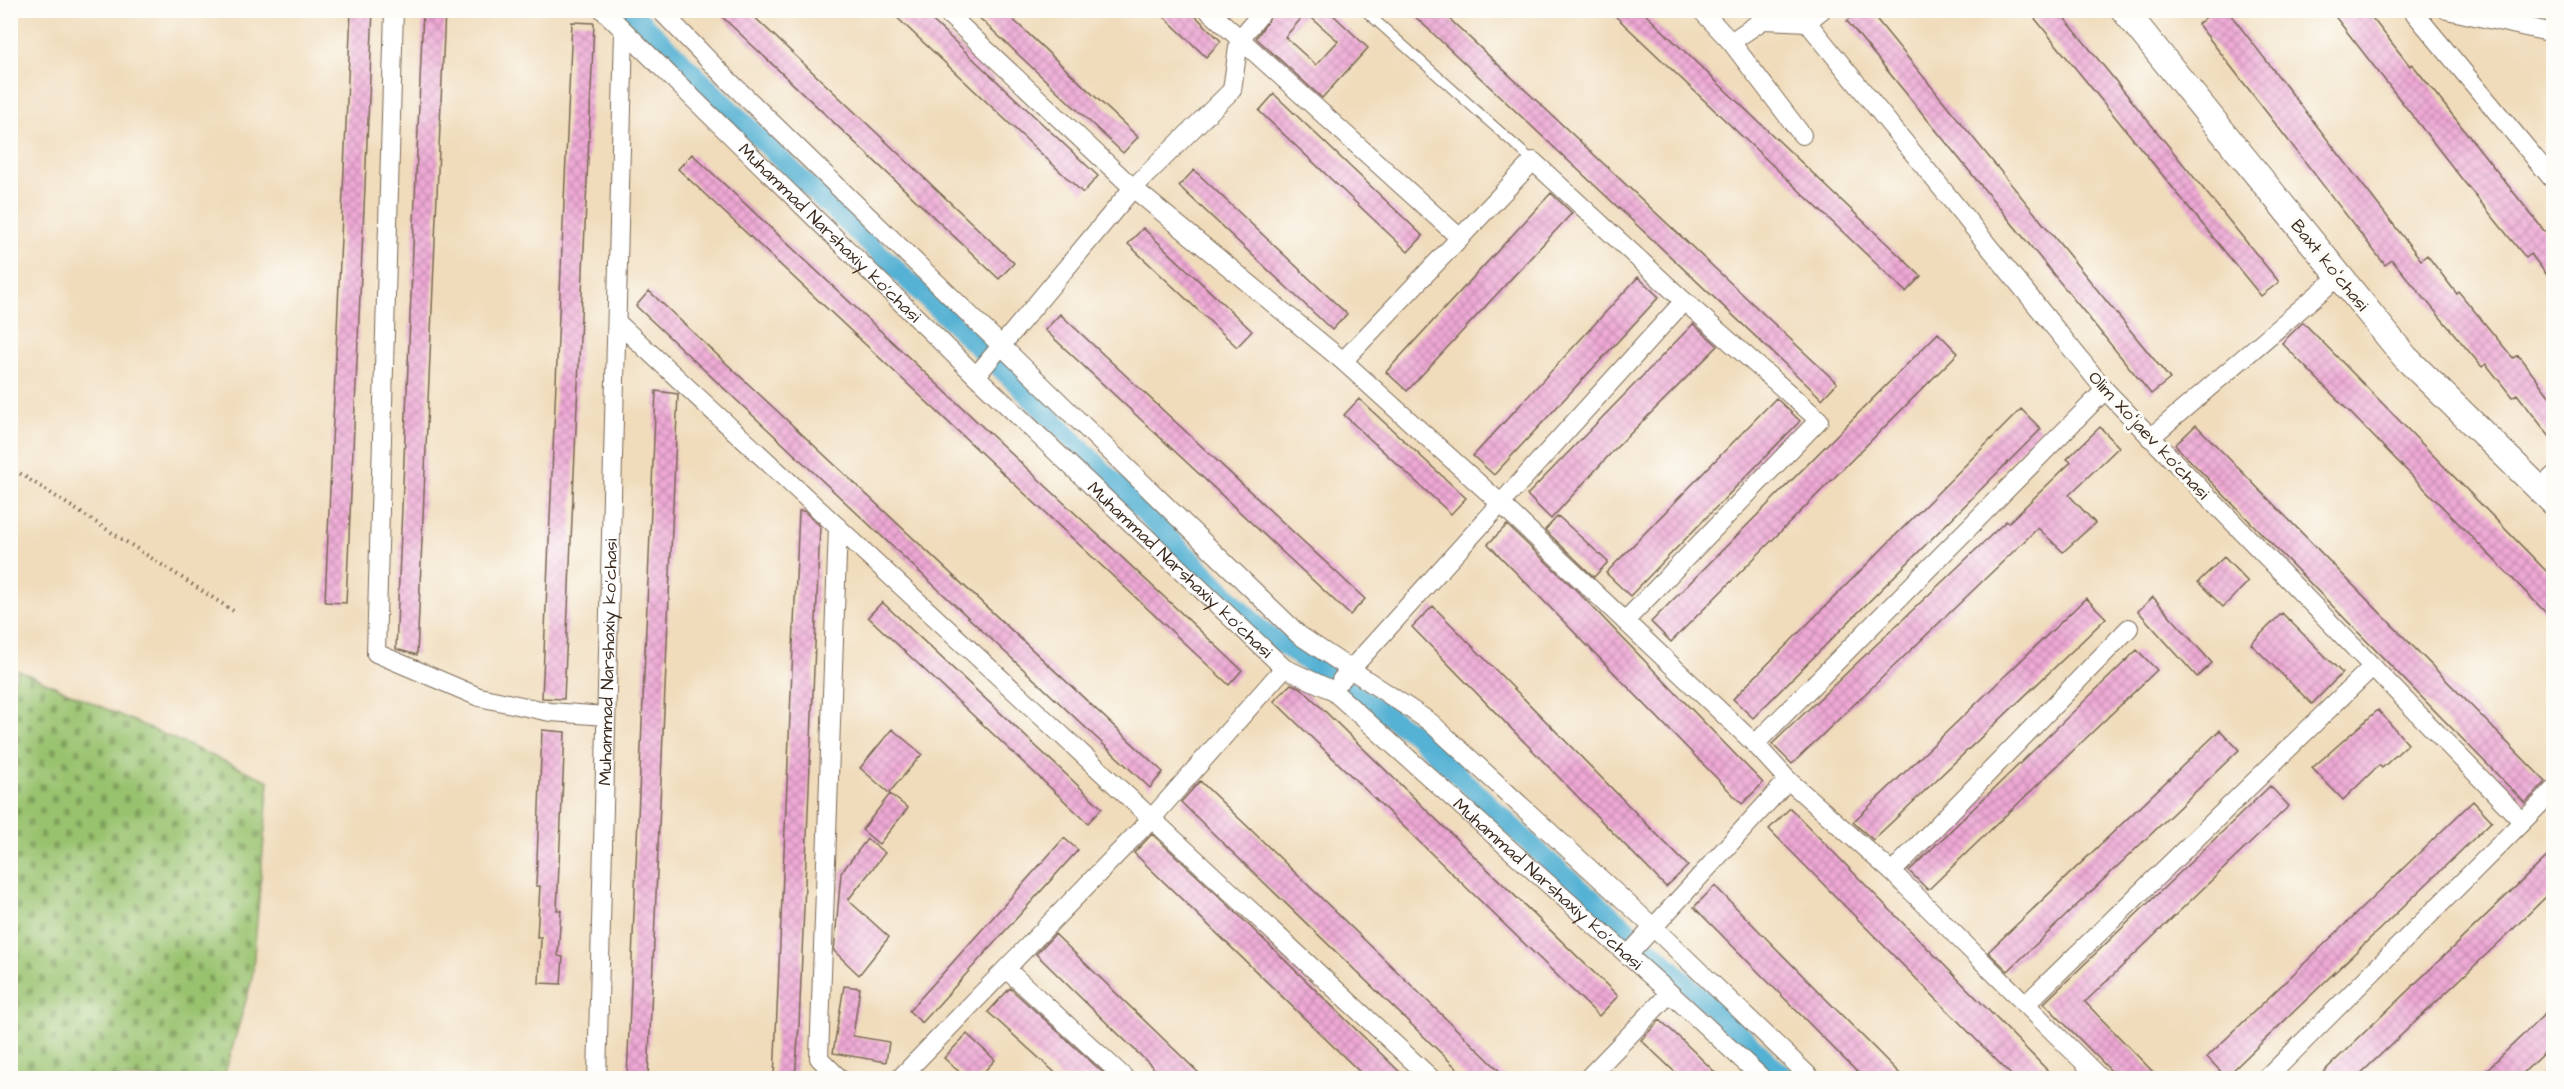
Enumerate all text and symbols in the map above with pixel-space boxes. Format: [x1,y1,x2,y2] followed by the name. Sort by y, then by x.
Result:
[733,138,927,329] street label: Muhammad Narshaxiy ko'chasi
[2285,214,2375,317] street label: Baxt koʻchasi
[2082,365,2215,505] street label: Olim Xoʻjaev ko'chasi
[1082,476,1278,664] street label: Muhammad Narshaxiy ko'chasi
[593,538,624,786] street label: Muhammad Narshaxiy ko'chasi
[1447,792,1648,976] street label: Muhammad Narshaxiy ko'chasi

